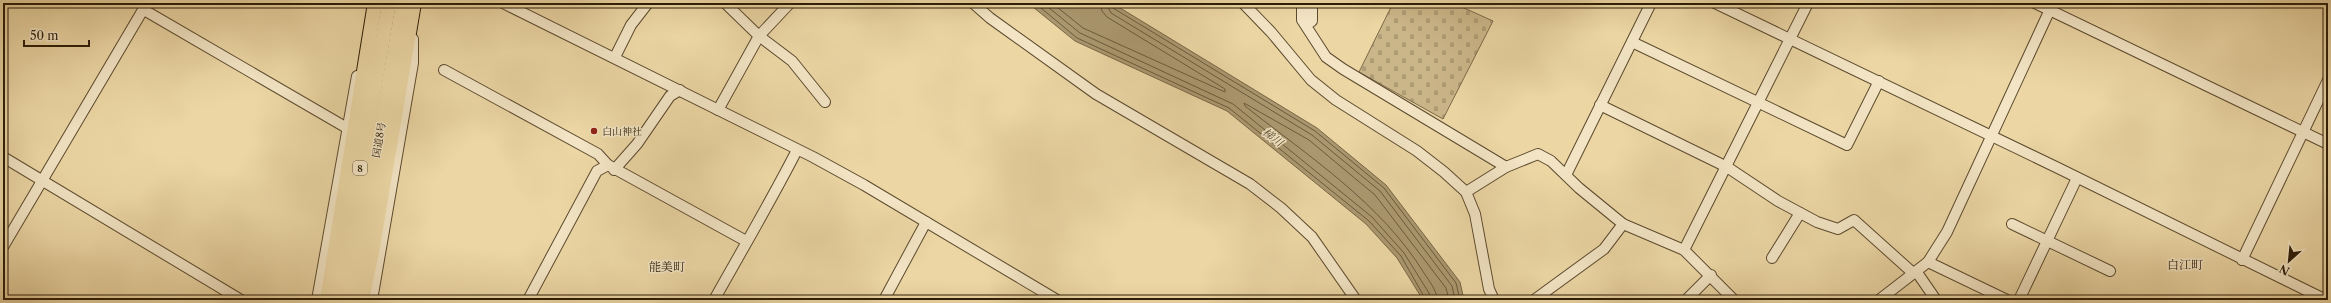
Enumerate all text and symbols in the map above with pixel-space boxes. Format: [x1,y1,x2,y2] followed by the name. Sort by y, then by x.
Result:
[24,22,89,48] scale bar
[30,28,59,43] text: 50 m
[369,121,389,159] street label: 国道8号
[602,125,642,138] place label: 白山神社
[1260,125,1287,150] water label: 梯川
[589,126,599,136] marker: 白山神社
[353,161,367,175] road number: 8
[2269,241,2309,281] north arrow
[2167,257,2203,272] district label: 白江町
[649,259,685,274] district label: 能美町
[2277,261,2292,278] text: N

